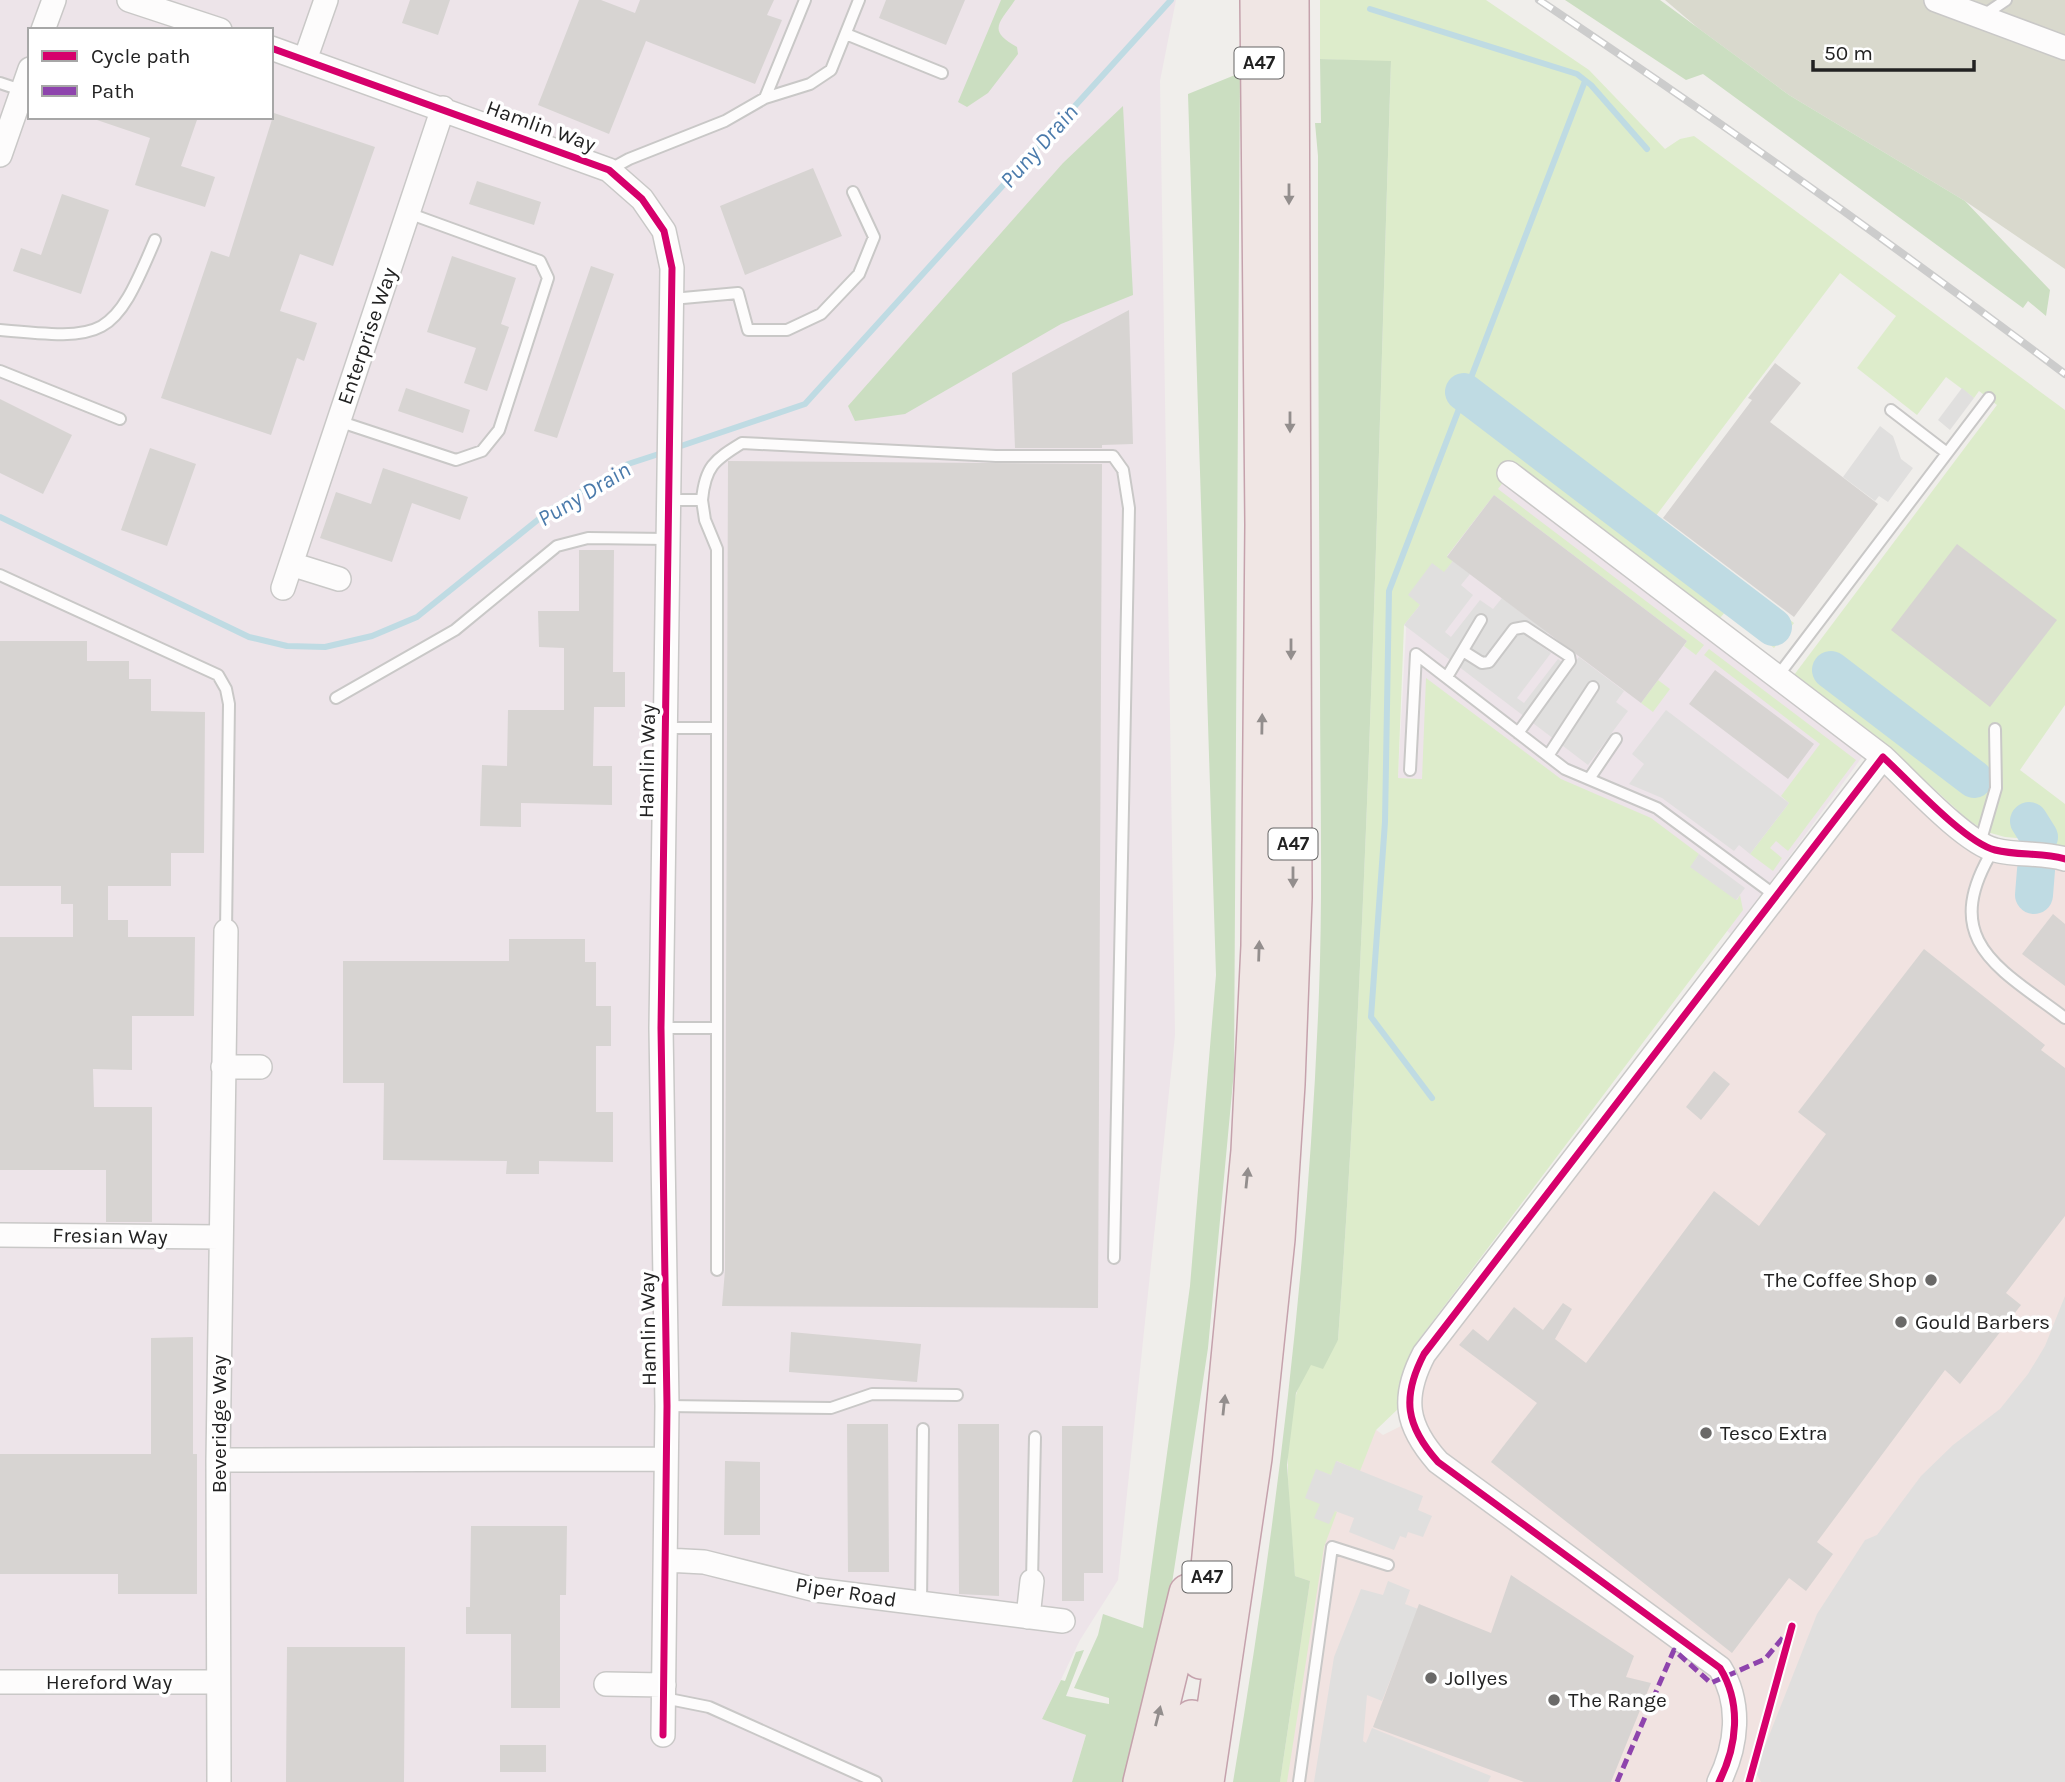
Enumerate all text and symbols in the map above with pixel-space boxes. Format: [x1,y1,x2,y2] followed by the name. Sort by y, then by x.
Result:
[28,28,273,119] legend
[1813,28,1974,72] scale bar
[1824,41,1873,65] text: 50 m
[91,44,191,68] text: Cycle path
[1234,48,1284,78] road number: A47
[91,79,135,103] text: Path
[483,95,599,157] street label: Hamlin Way
[994,99,1084,193] water label: Puny Drain
[1283,183,1295,205] one-way arrow
[332,264,402,408] street label: Enterprise Way
[1284,411,1296,433] one-way arrow
[533,456,635,532] water label: Puny Drain
[1285,638,1297,660] one-way arrow
[634,703,660,818] street label: Hamlin Way
[1256,713,1268,735] one-way arrow
[1268,828,1318,860] road number: A47
[1287,866,1299,888] one-way arrow
[1254,940,1265,962] one-way arrow
[1242,1167,1253,1189] one-way arrow
[52,1223,168,1249] street label: Fresian Way
[1764,1268,1917,1292] place label: The Coffee Shop
[635,1271,661,1386] street label: Hamlin Way
[1923,1272,1939,1288] marker: The Coffee Shop
[1915,1310,2050,1334] place label: Gould Barbers
[1893,1314,1909,1330] marker: Gould Barbers
[207,1355,231,1493] street label: Beveridge Way
[1219,1394,1230,1416] one-way arrow
[1720,1421,1828,1445] place label: Tesco Extra
[1698,1425,1714,1441] marker: Tesco Extra
[1182,1562,1232,1592] road number: A47
[794,1572,898,1612] street label: Piper Road
[1445,1666,1508,1690] place label: Jollyes
[46,1670,172,1694] street label: Hereford Way
[1423,1670,1439,1686] marker: Jollyes
[1568,1688,1667,1712] place label: The Range
[1546,1692,1562,1708] marker: The Range
[1153,1705,1164,1727] one-way arrow

